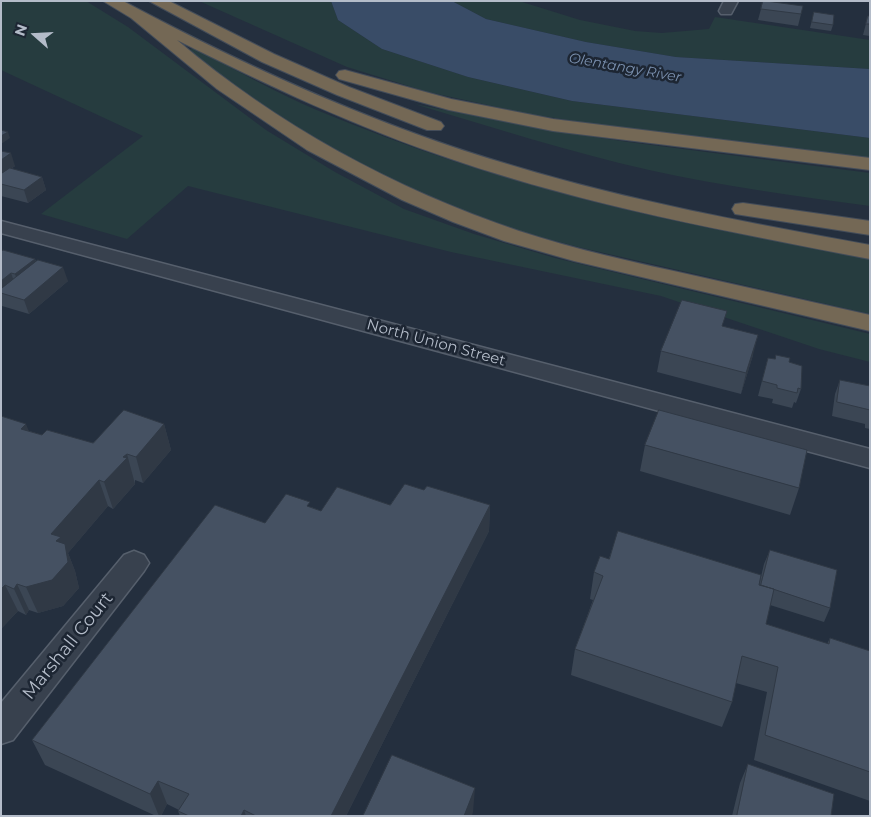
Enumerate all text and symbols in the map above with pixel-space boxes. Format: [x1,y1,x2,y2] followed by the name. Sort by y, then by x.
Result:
[10,10,60,60] north arrow
[10,22,31,38] text: N
[567,50,683,86] water label: Olentangy River
[365,316,507,370] street label: North Union Street
[18,588,118,704] street label: Marshall Court

